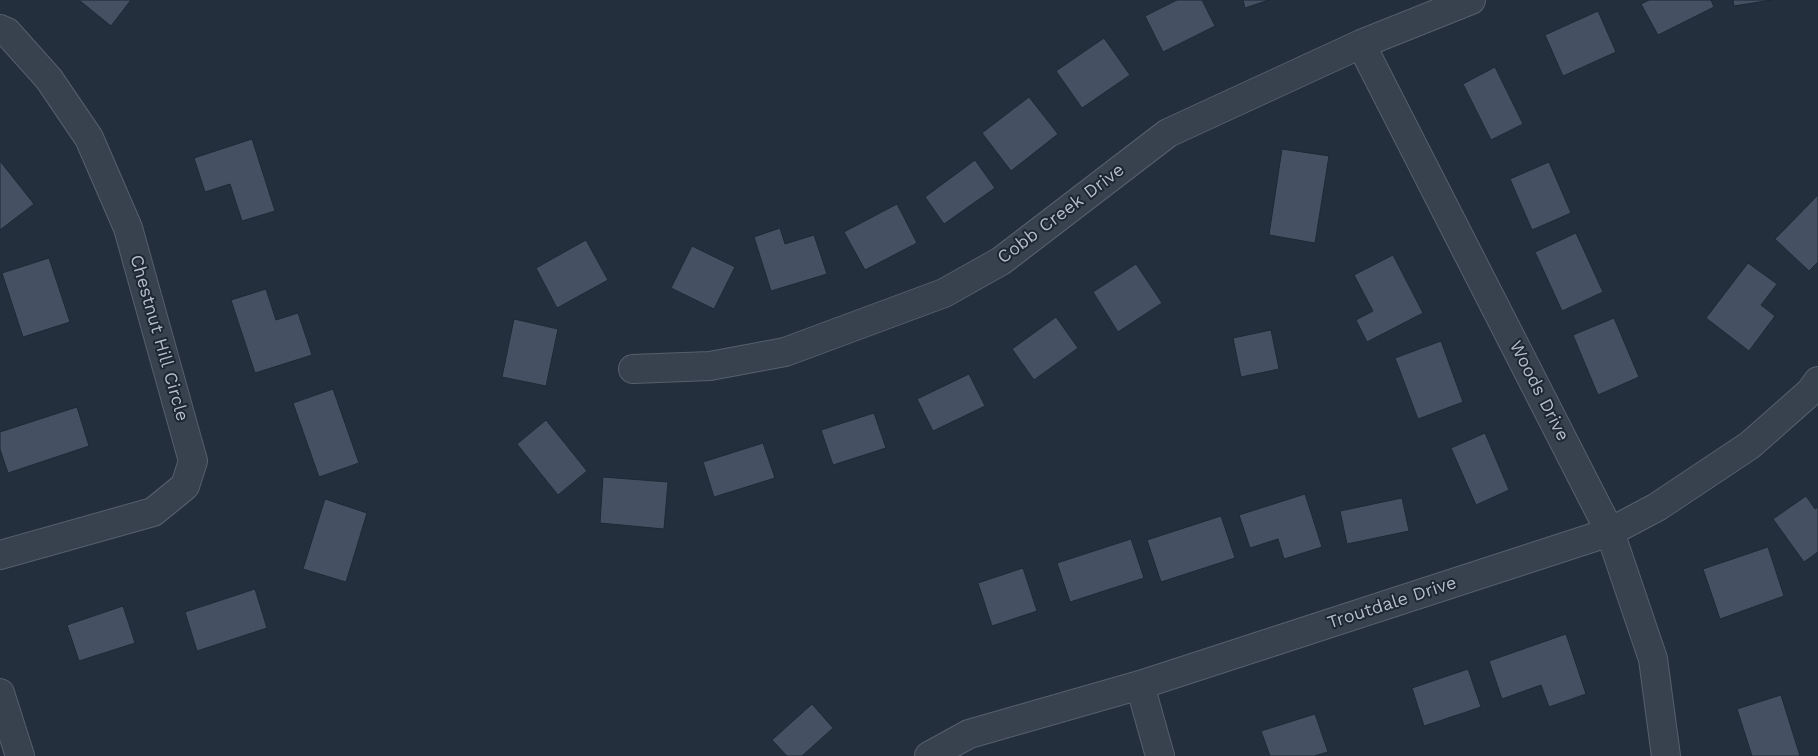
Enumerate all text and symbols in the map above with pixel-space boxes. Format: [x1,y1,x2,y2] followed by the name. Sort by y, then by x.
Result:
[993,159,1129,269] street label: Cobb Creek Drive
[125,252,193,424] street label: Chestnut Hill Circle
[1504,337,1574,445] street label: Woods Drive
[1325,572,1459,634] street label: Troutdale Drive

